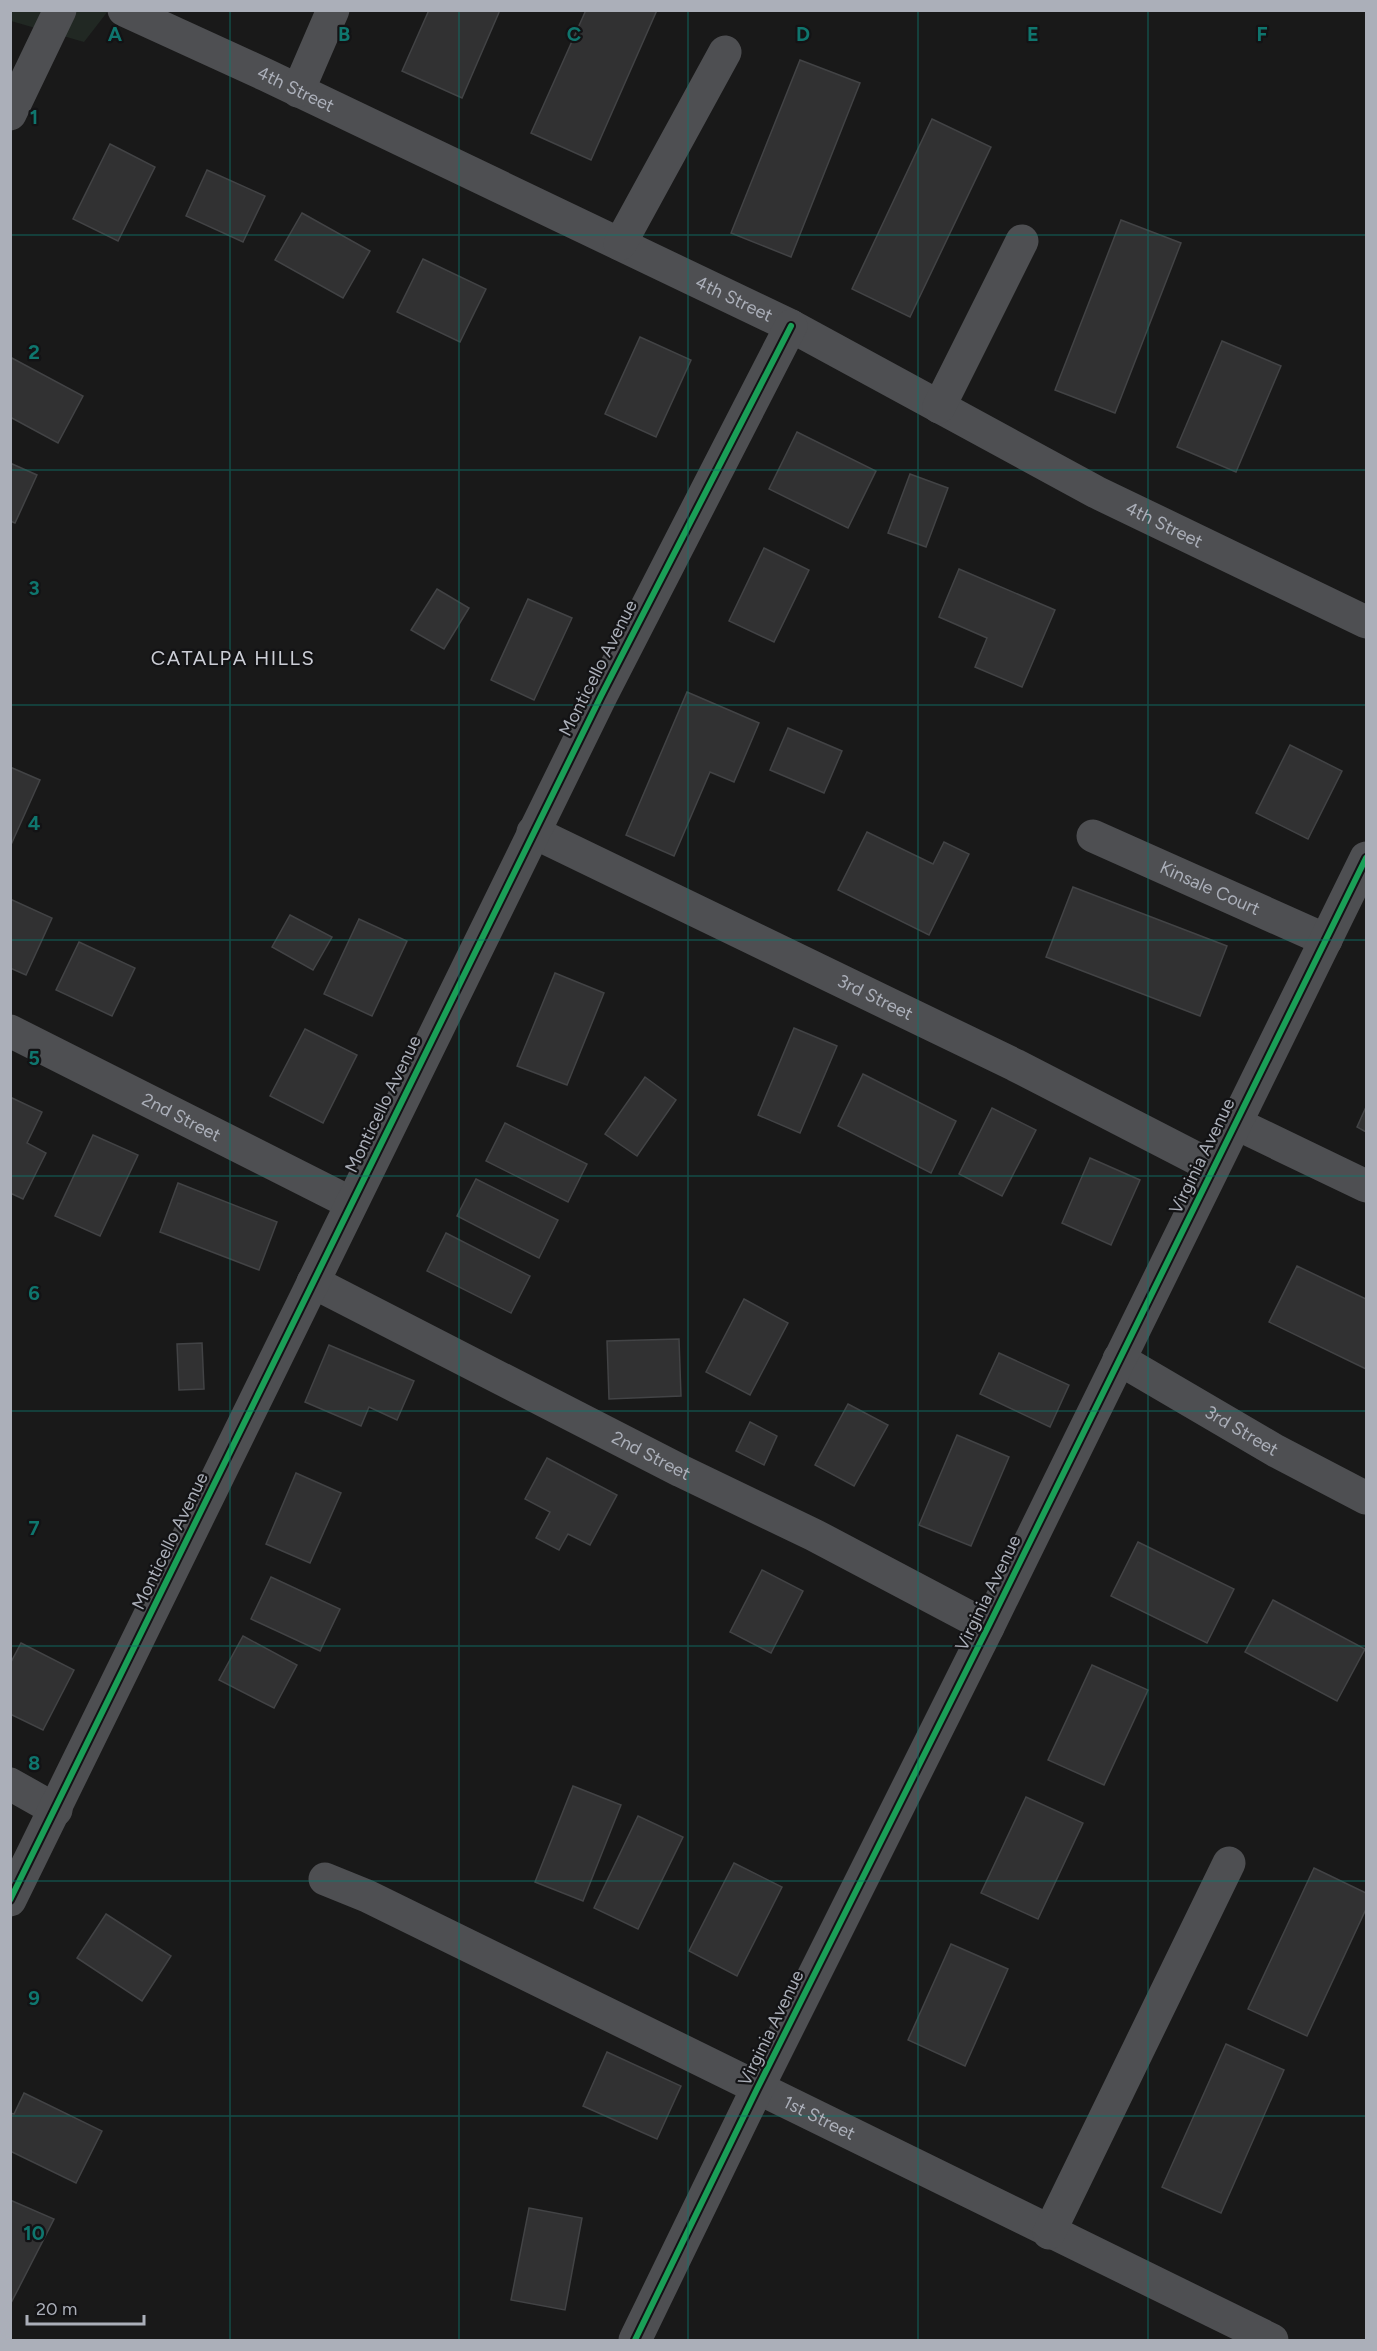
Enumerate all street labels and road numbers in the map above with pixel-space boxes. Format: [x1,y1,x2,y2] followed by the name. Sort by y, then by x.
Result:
[254,61,338,117] street label: 4th Street
[692,271,776,327] street label: 4th Street
[1122,497,1206,553] street label: 4th Street
[554,596,642,740] street label: Monticello Avenue
[1156,856,1264,920] street label: Kinsale Court
[834,970,917,1025] street label: 3rd Street
[340,1032,426,1176] street label: Monticello Avenue
[138,1088,225,1147] street label: 2nd Street
[1164,1094,1240,1218] street label: Virginia Avenue
[1201,1401,1282,1461] street label: 3rd Street
[608,1426,694,1485] street label: 2nd Street
[127,1469,213,1613] street label: Monticello Avenue
[950,1531,1026,1655] street label: Virginia Avenue
[733,1966,809,2090] street label: Virginia Avenue
[780,2091,859,2145] street label: 1st Street

